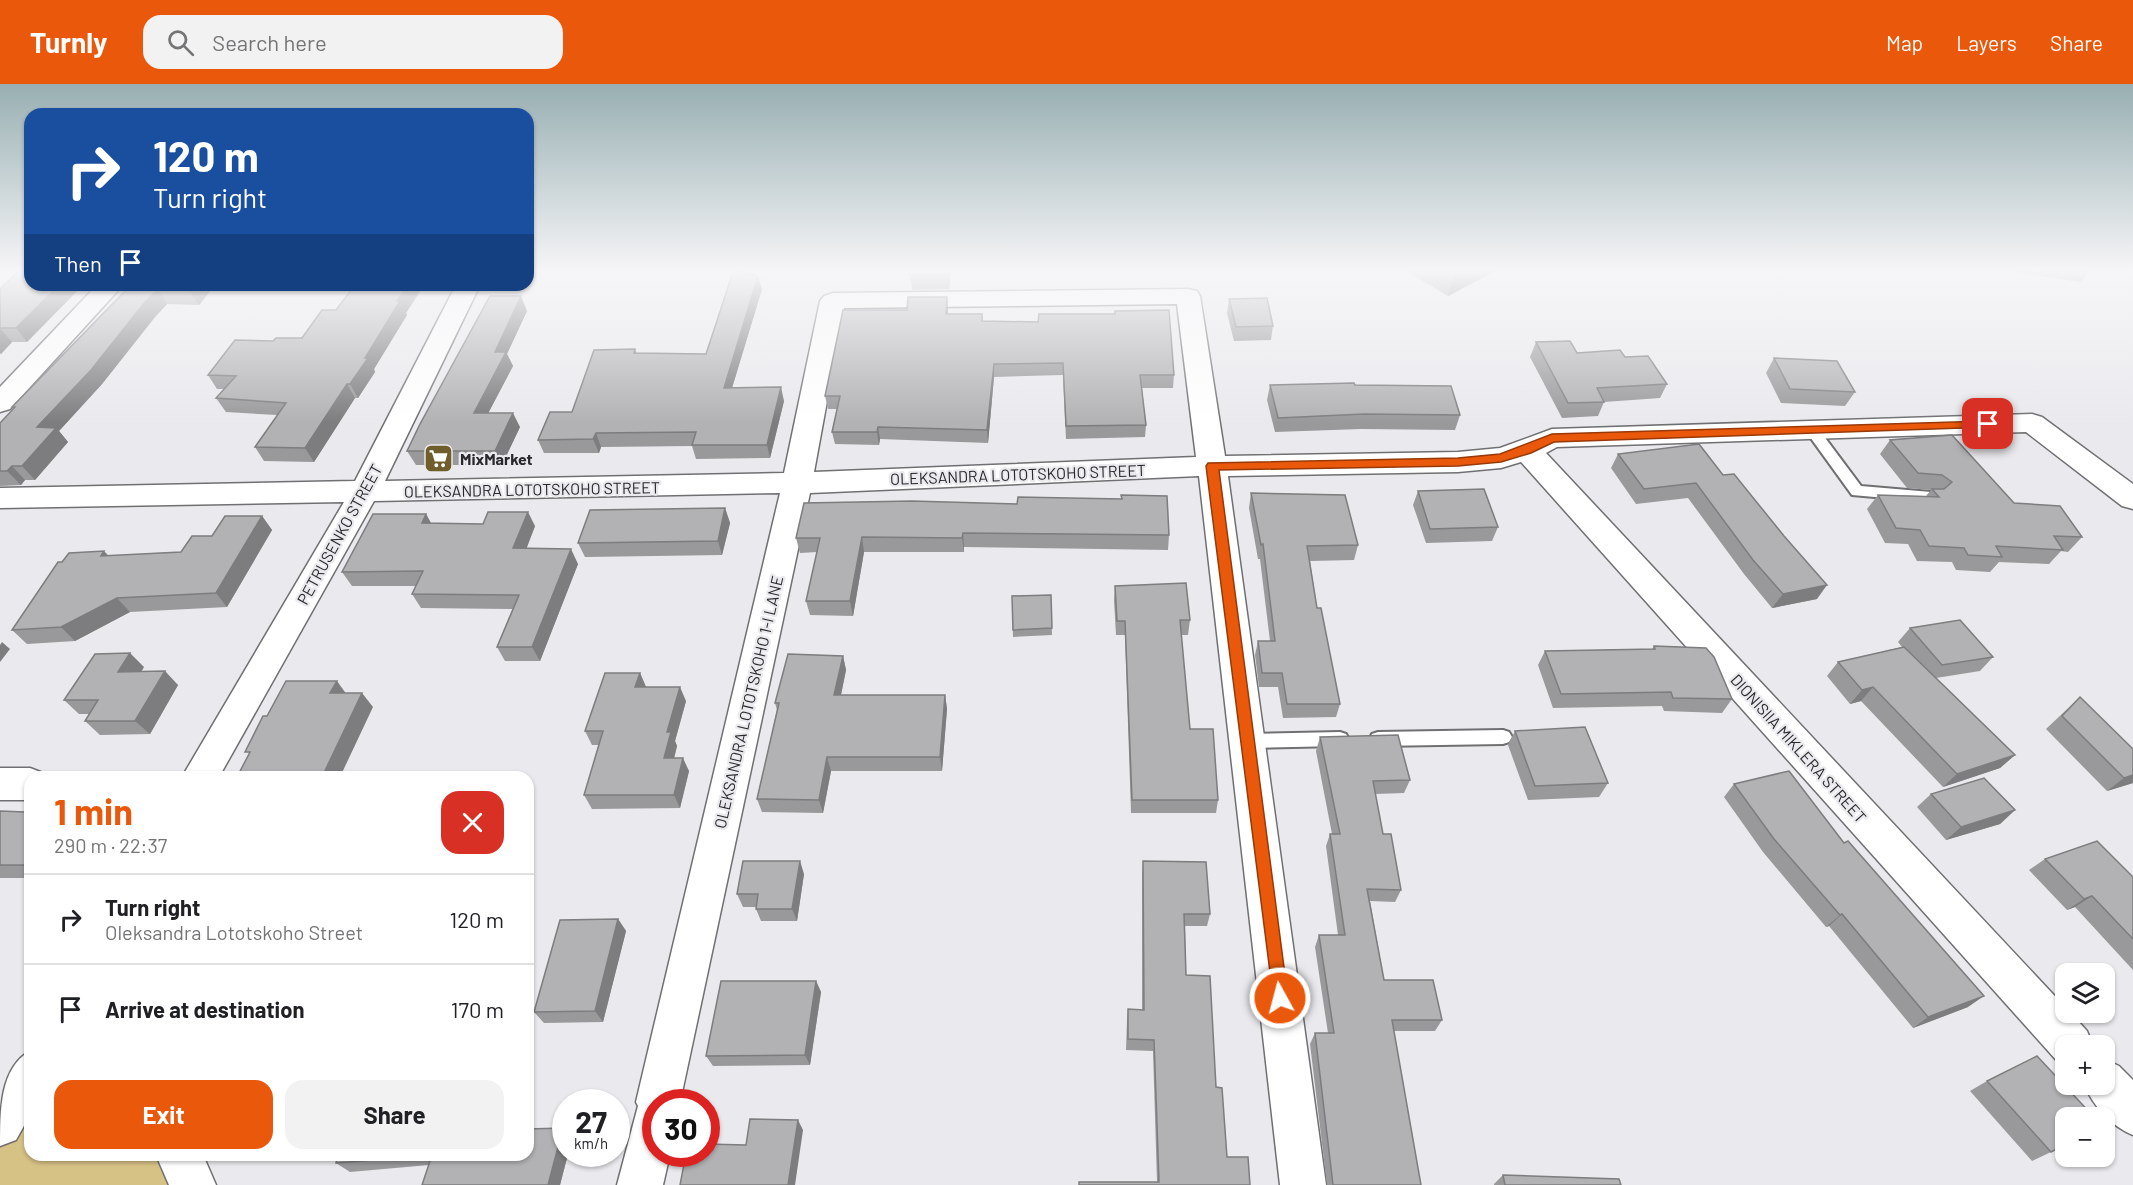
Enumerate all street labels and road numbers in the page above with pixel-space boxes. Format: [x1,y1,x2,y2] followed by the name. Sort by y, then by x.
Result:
[890,460,1146,488] street label: OLEKSANDRA LOTOTSKOHO STREET
[293,461,385,607] street label: PETRUSENKO STREET
[404,477,660,501] street label: OLEKSANDRA LOTOTSKOHO STREET
[710,574,786,830] street label: OLEKSANDRA LOTOTSKOHO 1-I LANE
[1727,670,1871,826] street label: DIONISIIA MIKLERA STREET

